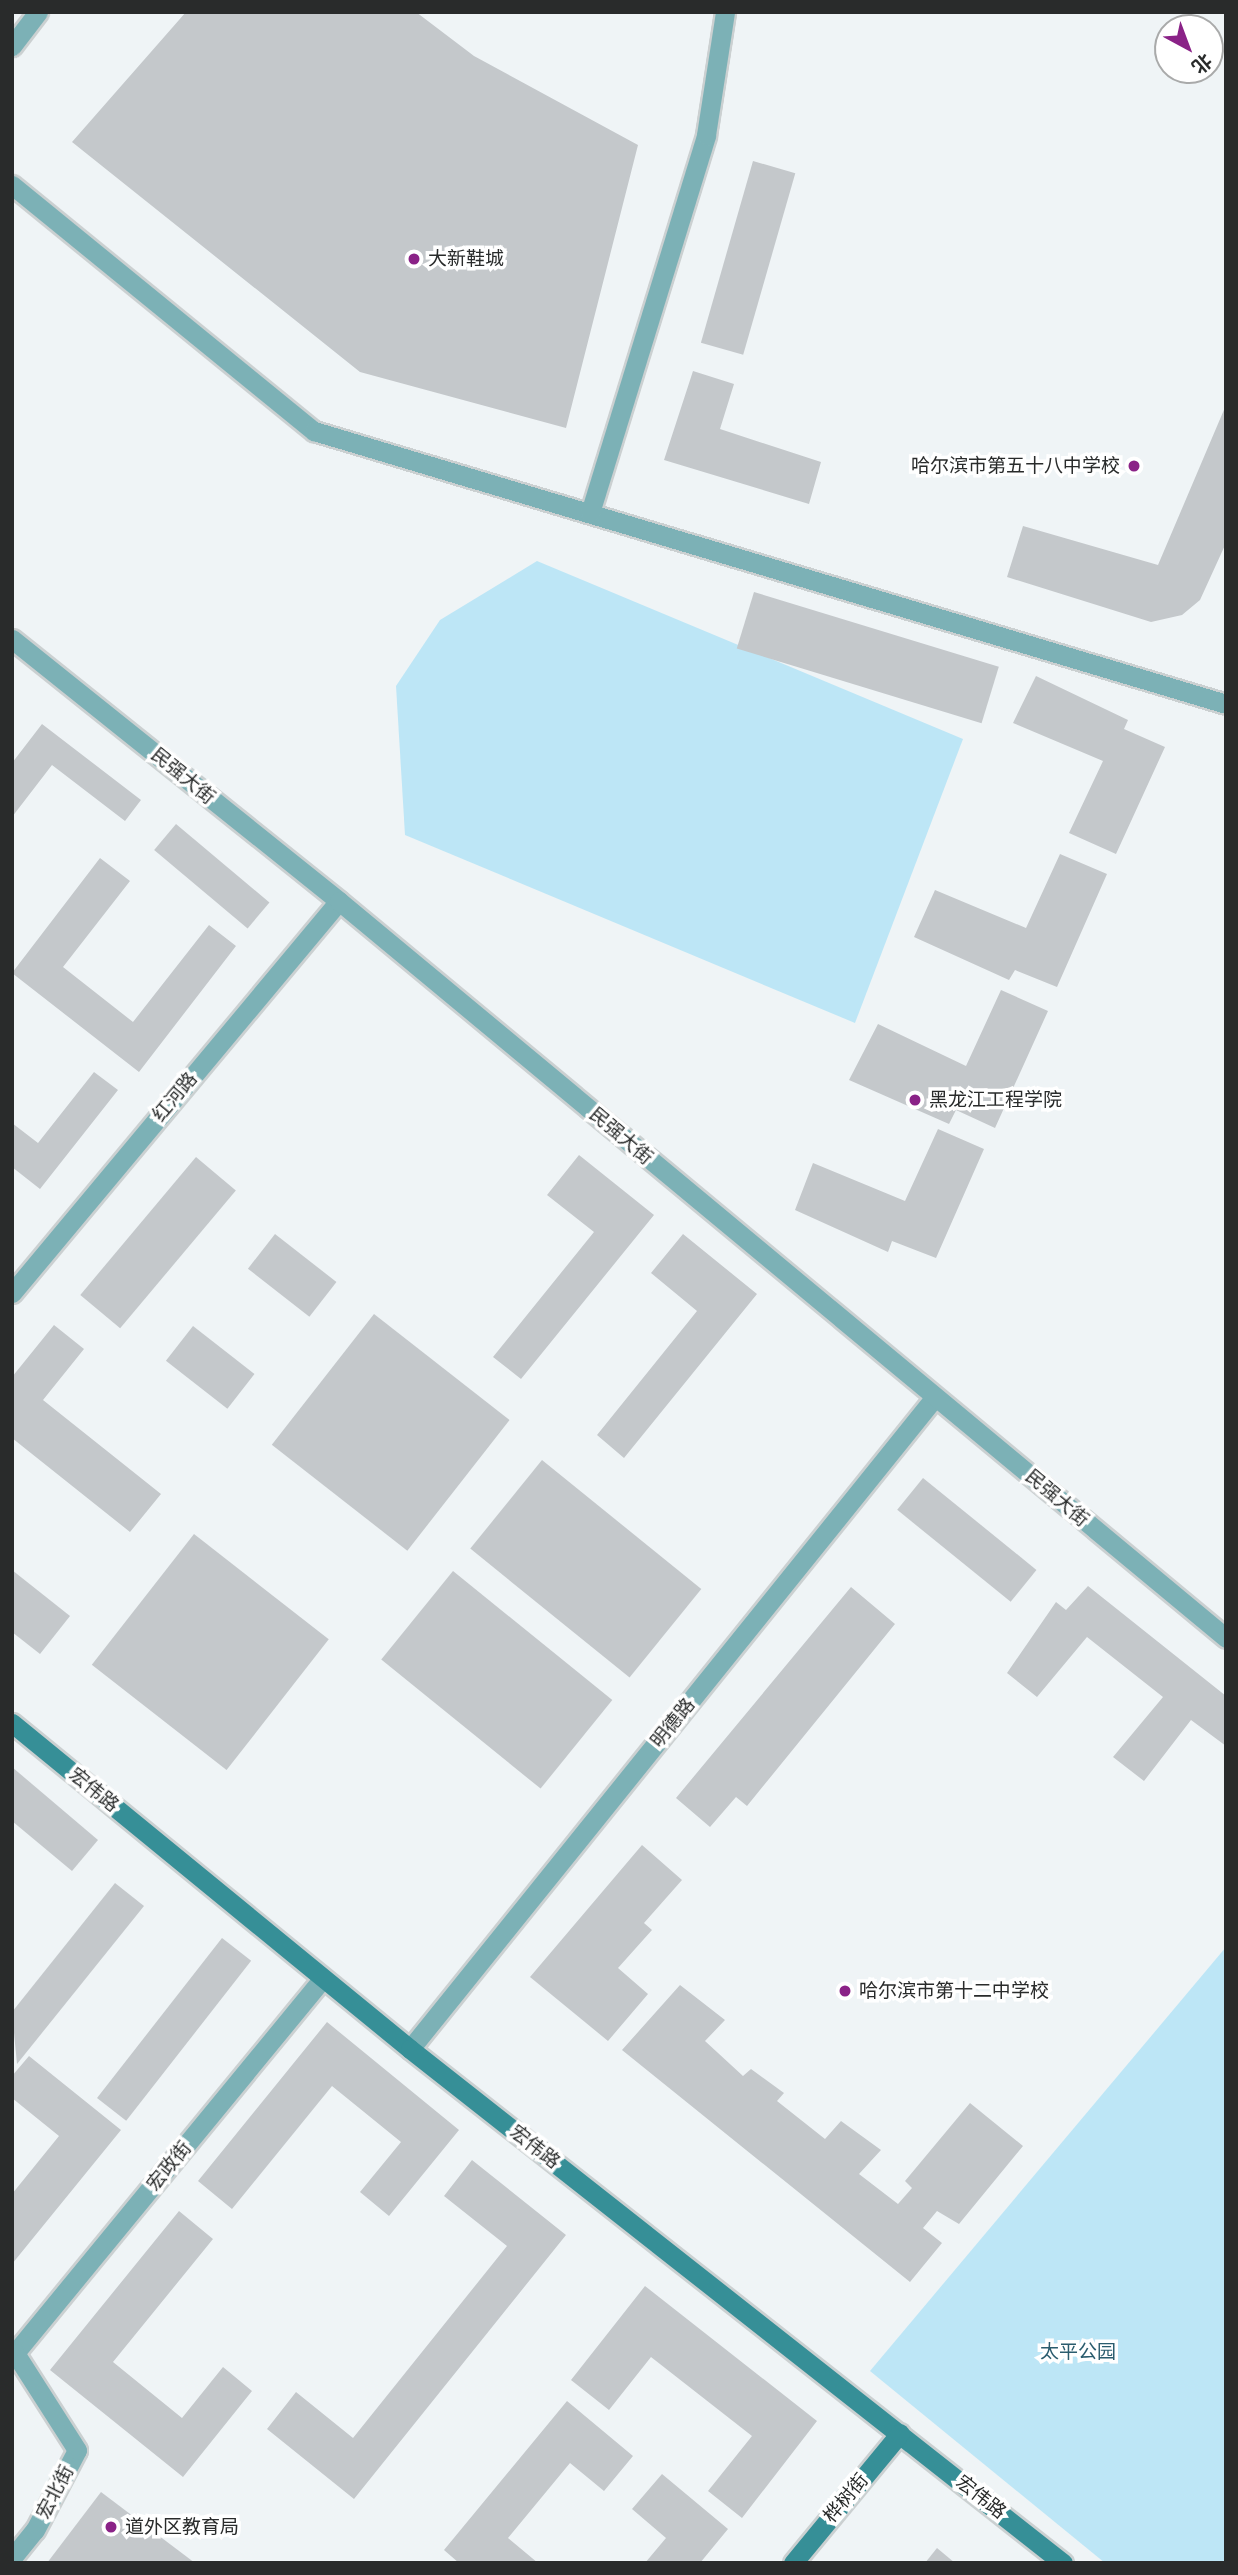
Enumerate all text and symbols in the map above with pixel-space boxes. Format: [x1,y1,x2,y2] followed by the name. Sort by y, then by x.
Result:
[1154,14,1224,84] north arrow
[1187,49,1217,79] text: 北
[428,248,504,270] place label: 大新鞋城
[406,251,422,267] marker: 大新鞋城
[911,455,1120,477] place label: 哈尔滨市第五十八中学校
[1126,458,1142,474] marker: 哈尔滨市第五十八中学校
[146,743,220,809] street label: 民强大街
[148,1068,202,1126] street label: 红河路
[929,1089,1062,1111] place label: 黑龙江工程学院
[907,1092,923,1108] marker: 黑龙江工程学院
[585,1103,657,1169] street label: 民强大街
[1021,1465,1093,1531] street label: 民强大街
[646,1694,700,1752] street label: 明德路
[65,1763,123,1817] street label: 宏伟路
[859,1980,1049,2002] place label: 哈尔滨市第十二中学校
[837,1983,853,1999] marker: 哈尔滨市第十二中学校
[506,2120,564,2174] street label: 宏伟路
[142,2137,196,2195] street label: 宏政街
[1040,2341,1116,2363] park label: 太平公园
[32,2461,78,2523] street label: 宏北街
[819,2469,873,2527] street label: 桦树街
[952,2470,1010,2524] street label: 宏伟路
[125,2516,239,2538] place label: 道外区教育局
[103,2519,119,2535] marker: 道外区教育局

